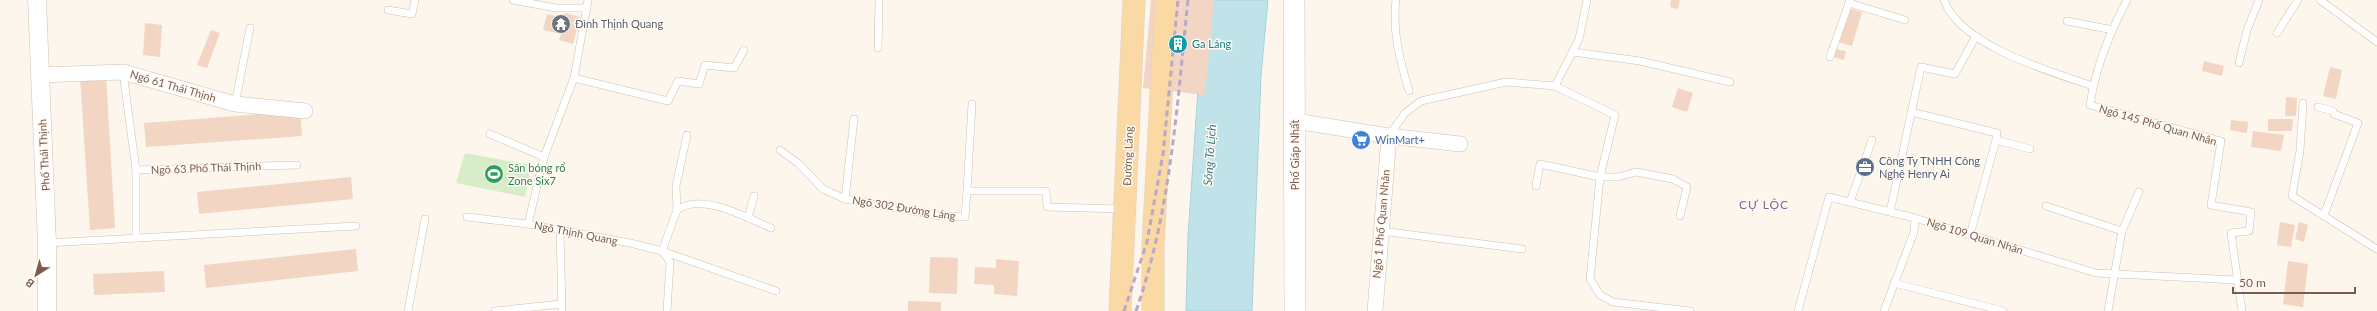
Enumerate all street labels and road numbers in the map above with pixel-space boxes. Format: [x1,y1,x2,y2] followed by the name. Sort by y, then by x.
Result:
[129,67,218,104] street label: Ngõ 61 Thái Thịnh
[2098,101,2219,148] street label: Ngõ 145 Phố Quan Nhân
[35,119,52,191] street label: Phố Thái Thịnh
[1288,120,1301,190] street label: Phố Giáp Nhất
[1120,126,1135,186] street label: Đường Láng
[151,159,261,176] street label: Ngõ 63 Phố Thái Thịnh
[1369,169,1392,279] street label: Ngõ 1 Phố Quan Nhân
[851,193,957,222] street label: Ngõ 302 Đường Láng
[1925,215,2025,256] street label: Ngõ 109 Quan Nhân
[533,218,619,247] street label: Ngõ Thịnh Quang

